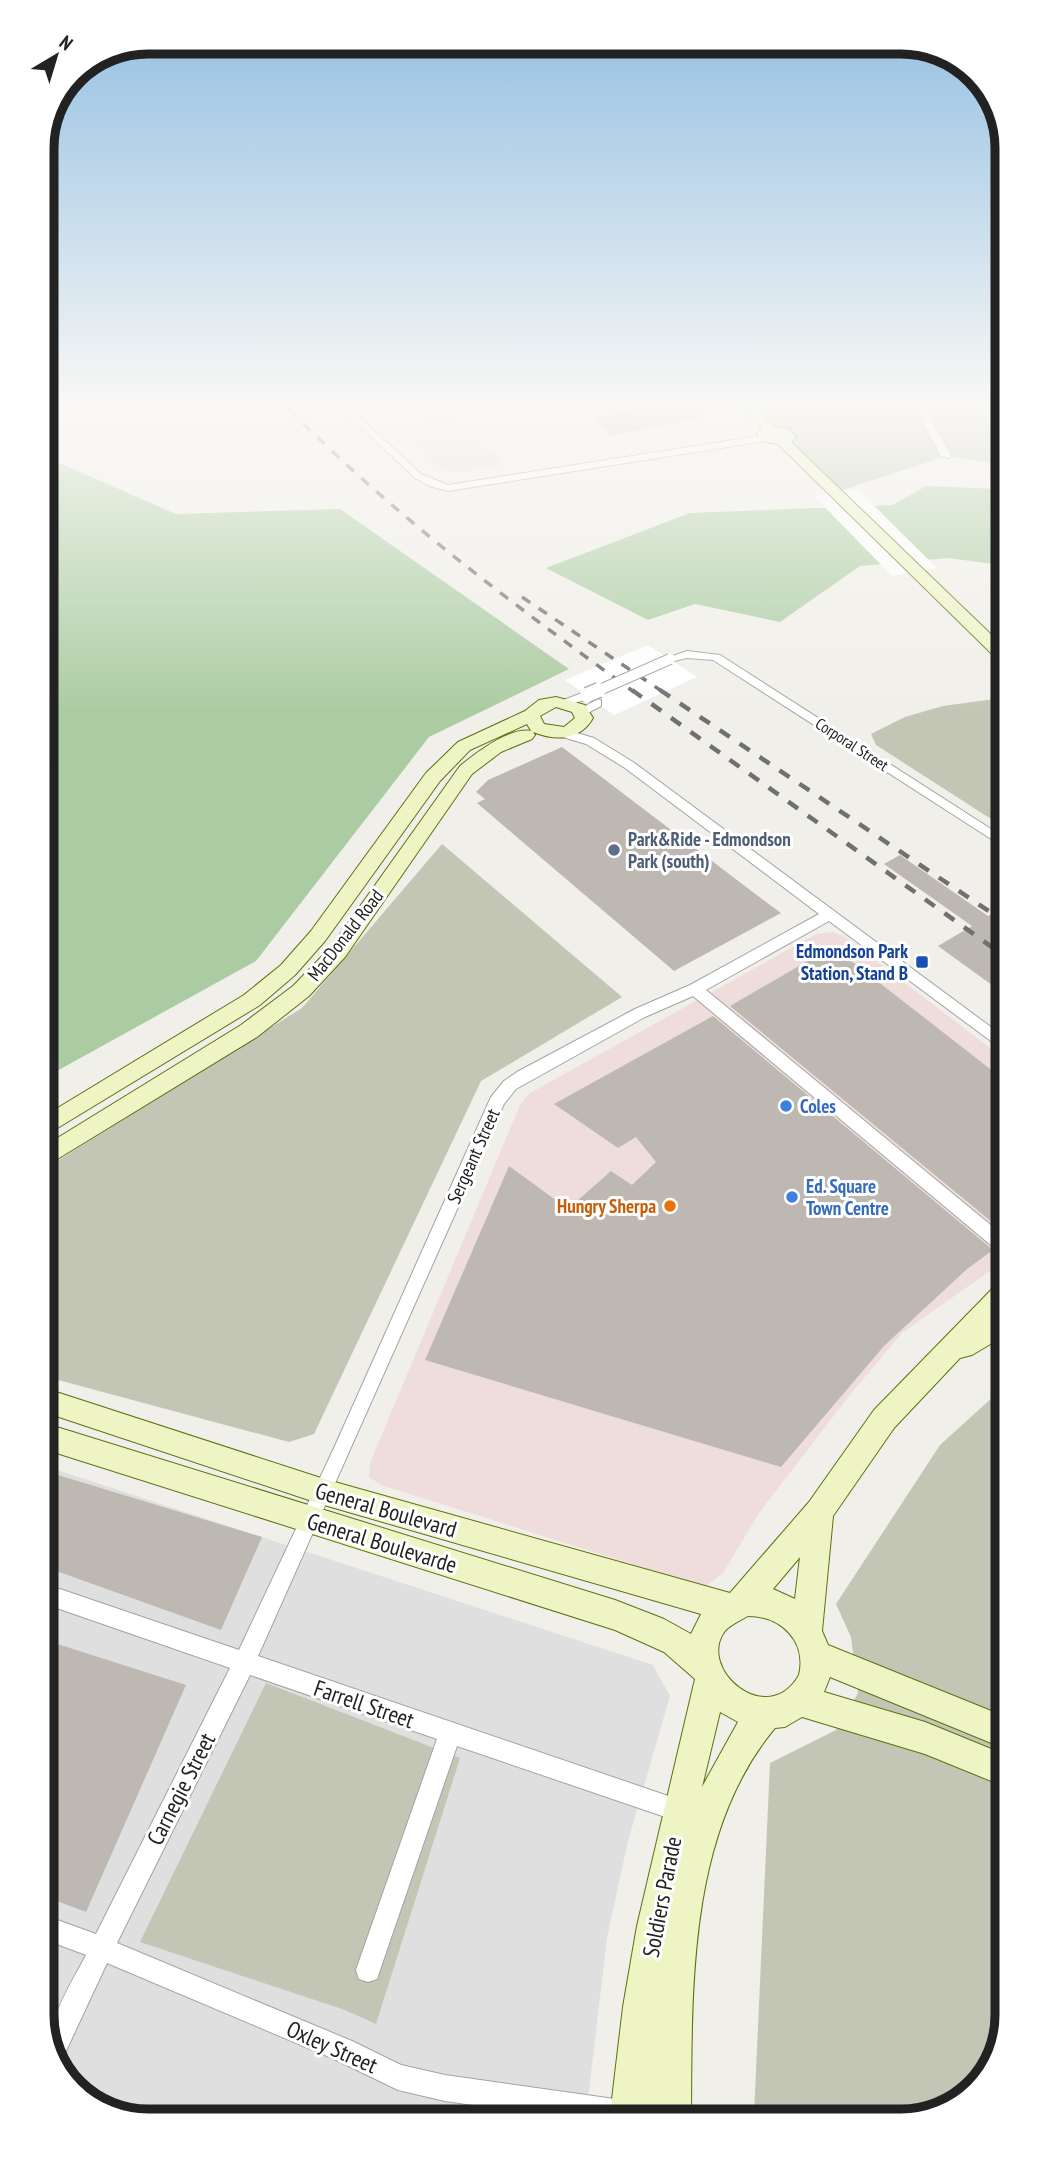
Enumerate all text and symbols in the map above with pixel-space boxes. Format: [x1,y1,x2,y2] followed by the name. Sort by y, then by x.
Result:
[21,21,91,91] north arrow
[55,30,78,55] text: N
[812,713,893,775] street label: Corporal Street
[628,827,791,873] place label: Park&Ride - Edmondson Park (south)
[606,842,622,858] marker: Park&Ride - Edmondson Park (south)
[302,884,388,986] street label: MacDonald Road
[796,939,908,985] place label: Edmondson Park Station, Stand B
[914,954,930,970] marker: Edmondson Park Station, Stand B
[800,1094,836,1118] place label: Coles
[778,1098,794,1114] marker: Coles
[441,1104,505,1207] street label: Sergeant Street
[806,1174,889,1220] place label: Ed. Square Town Centre
[784,1189,800,1205] marker: Ed. Square Town Centre
[557,1194,656,1218] place label: Hungry Sherpa
[662,1198,678,1214] marker: Hungry Sherpa
[312,1475,460,1544] street label: General Boulevard
[304,1506,461,1579] street label: General Boulevarde
[310,1673,419,1734] street label: Farrell Street
[140,1727,221,1850] street label: Carnegie Street
[636,1834,687,1960] street label: Soldiers Parade
[282,2014,383,2080] street label: Oxley Street

